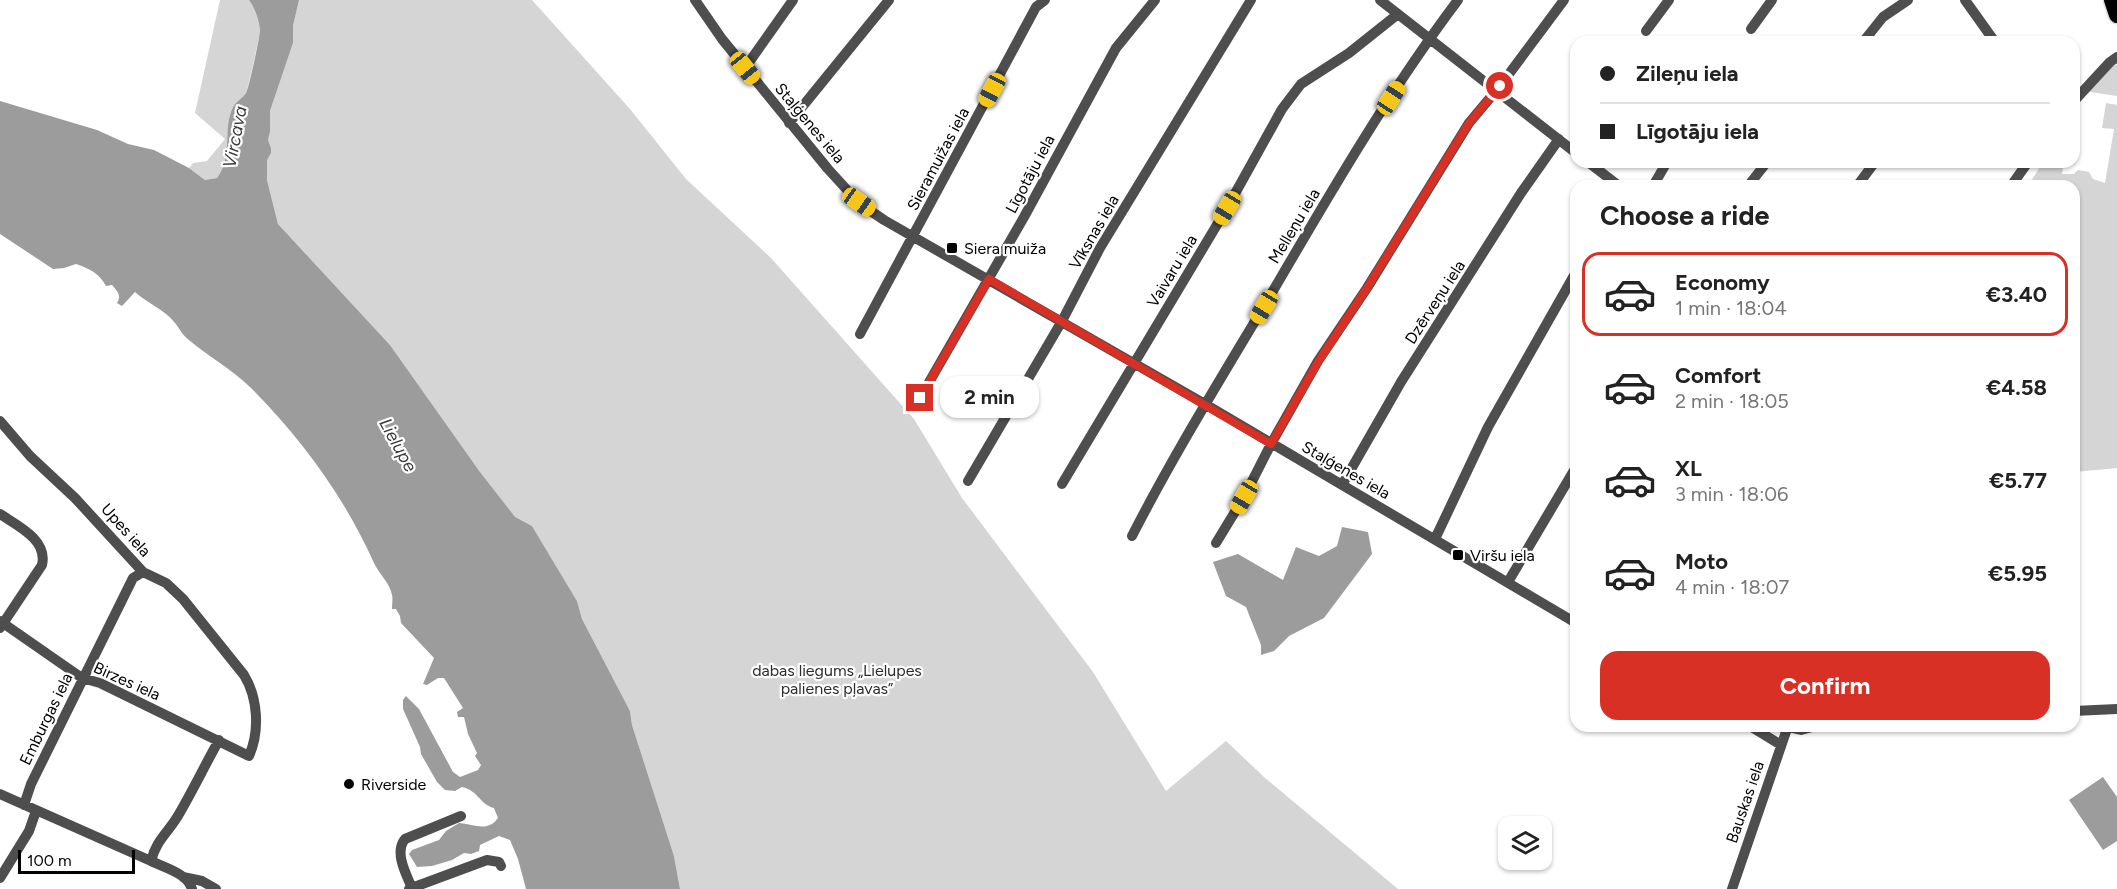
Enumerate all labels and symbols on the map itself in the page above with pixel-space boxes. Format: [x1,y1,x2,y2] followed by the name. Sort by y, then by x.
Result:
[727,48,763,88] car
[976,70,1008,110] car
[1486,72,1513,99] route start
[1374,78,1408,118] car
[771,79,849,167] street label: Staļģenes iela
[218,104,252,170] water label: Vircava
[903,104,973,214] street label: Sieramuižas iela
[1001,131,1059,217] street label: Līgotāju iela
[839,184,879,220] car
[1264,185,1324,267] street label: Melleņu iela
[1210,188,1244,228] car
[1065,191,1123,273] street label: Vīksnas iela
[1143,231,1201,311] street label: Vaivaru iela
[964,239,1046,258] place label: Siera muiža
[945,241,959,255] marker: Siera muiža
[1401,257,1469,347] street label: Dzērveņu iela
[1247,287,1281,327] car
[941,377,1040,419] callout: 2 min
[906,384,933,411] route end
[374,414,422,476] water label: Lielupe
[1298,437,1394,503] street label: Staļģenes iela
[1227,477,1261,517] car
[97,499,155,561] street label: Upes iela
[1470,546,1535,565] place label: Viršu iela
[1451,548,1465,562] marker: Viršu iela
[91,658,163,704] street label: Birzes iela
[752,661,922,698] park label: dabas liegums „Lielupes palienes pļavas”
[16,670,76,768] street label: Emburgas iela
[1722,758,1768,846] street label: Bauskas iela
[361,775,427,794] place label: Riverside
[342,777,356,791] marker: Riverside
[18,847,135,874] scale bar

